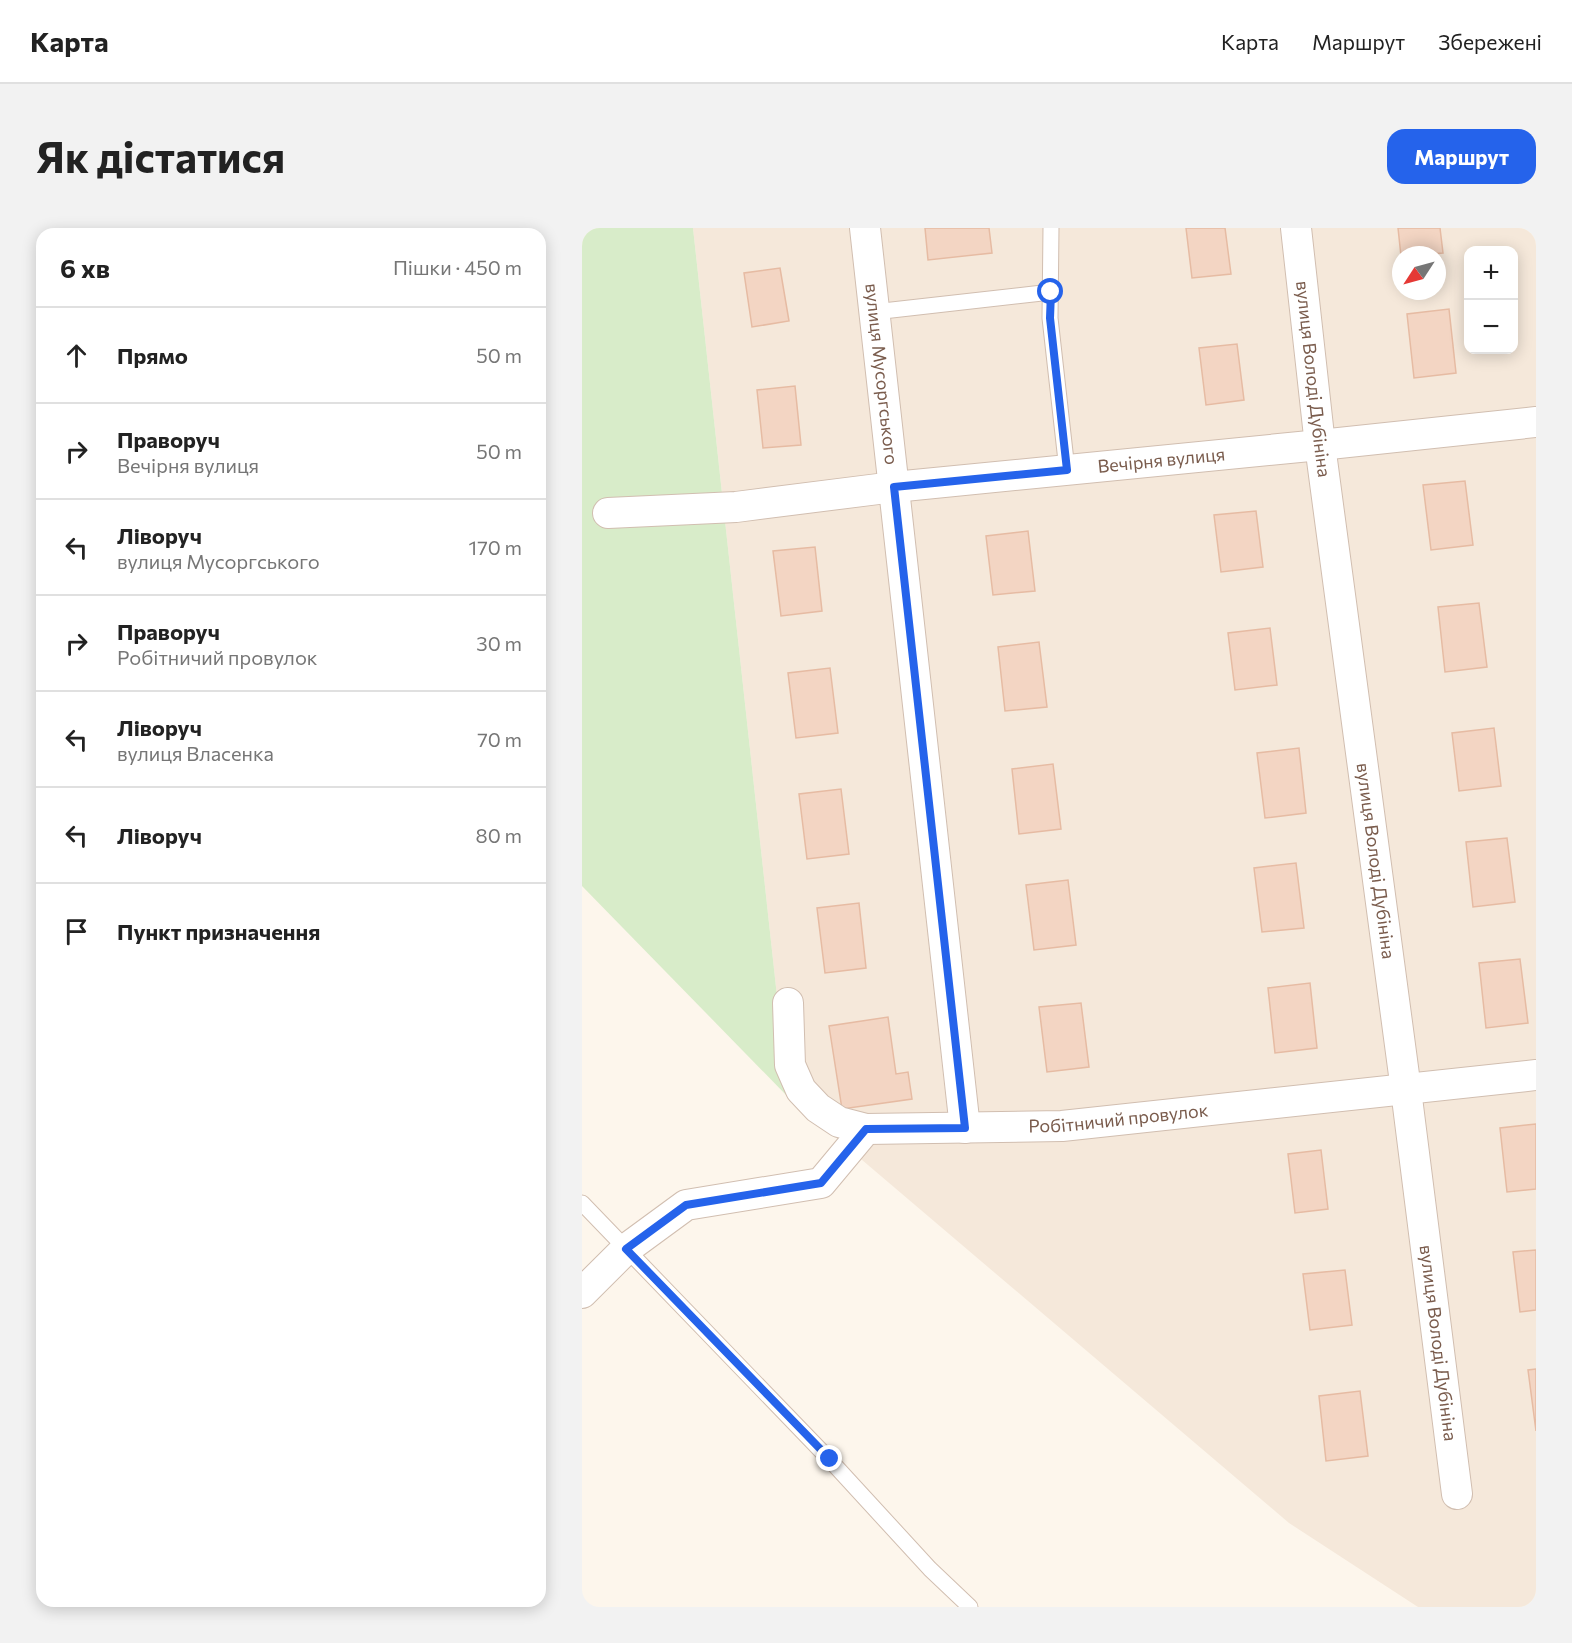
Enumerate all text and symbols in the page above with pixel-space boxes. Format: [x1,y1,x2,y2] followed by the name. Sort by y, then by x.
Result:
[30,24,109,58] text: Карта
[1221,29,1279,54] text: Карта
[1312,29,1405,54] text: Маршрут
[1438,29,1542,54] text: Збережені
[1387,129,1536,184] button: Маршрут
[36,130,285,182] text: Як дістатися
[1392,246,1446,300] north arrow
[1464,246,1518,354] map controls
[1464,246,1518,300] button: +
[60,252,110,283] text: 6 хв
[393,255,522,279] text: Пішки · 450 m
[1037,278,1063,304] route start
[1292,280,1336,479] street label: вулиця Володі Дубініна
[861,282,903,466] street label: вулиця Мусоргського
[1464,300,1518,354] button: −
[60,339,93,372] icon: ahead
[117,342,188,369] text: Прямо
[476,343,522,367] text: 50 m
[117,426,220,453] text: Праворуч
[60,435,93,468] icon: right
[476,439,522,463] text: 50 m
[1096,442,1226,477] street label: Вечірня вулиця
[117,453,259,477] text: Вечірня вулиця
[117,522,202,549] text: Ліворуч
[60,531,93,564] icon: left
[469,535,522,559] text: 170 m
[117,549,320,573] text: вулиця Мусоргського
[117,618,220,645] text: Праворуч
[60,627,93,660] icon: right
[476,631,522,655] text: 30 m
[117,645,318,669] text: Робітничий провулок
[117,714,202,741] text: Ліворуч
[60,723,93,756] icon: left
[477,727,522,751] text: 70 m
[117,741,274,765] text: вулиця Власенка
[1352,761,1400,960] street label: вулиця Володі Дубініна
[60,819,93,852] icon: left
[117,822,202,849] text: Ліворуч
[476,823,522,847] text: 80 m
[60,915,93,948] icon: arrive
[117,918,320,945] text: Пункт призначення
[1028,1098,1210,1137] street label: Робітничий провулок
[1416,1243,1462,1442] street label: вулиця Володі Дубініна
[816,1445,842,1471] route end

